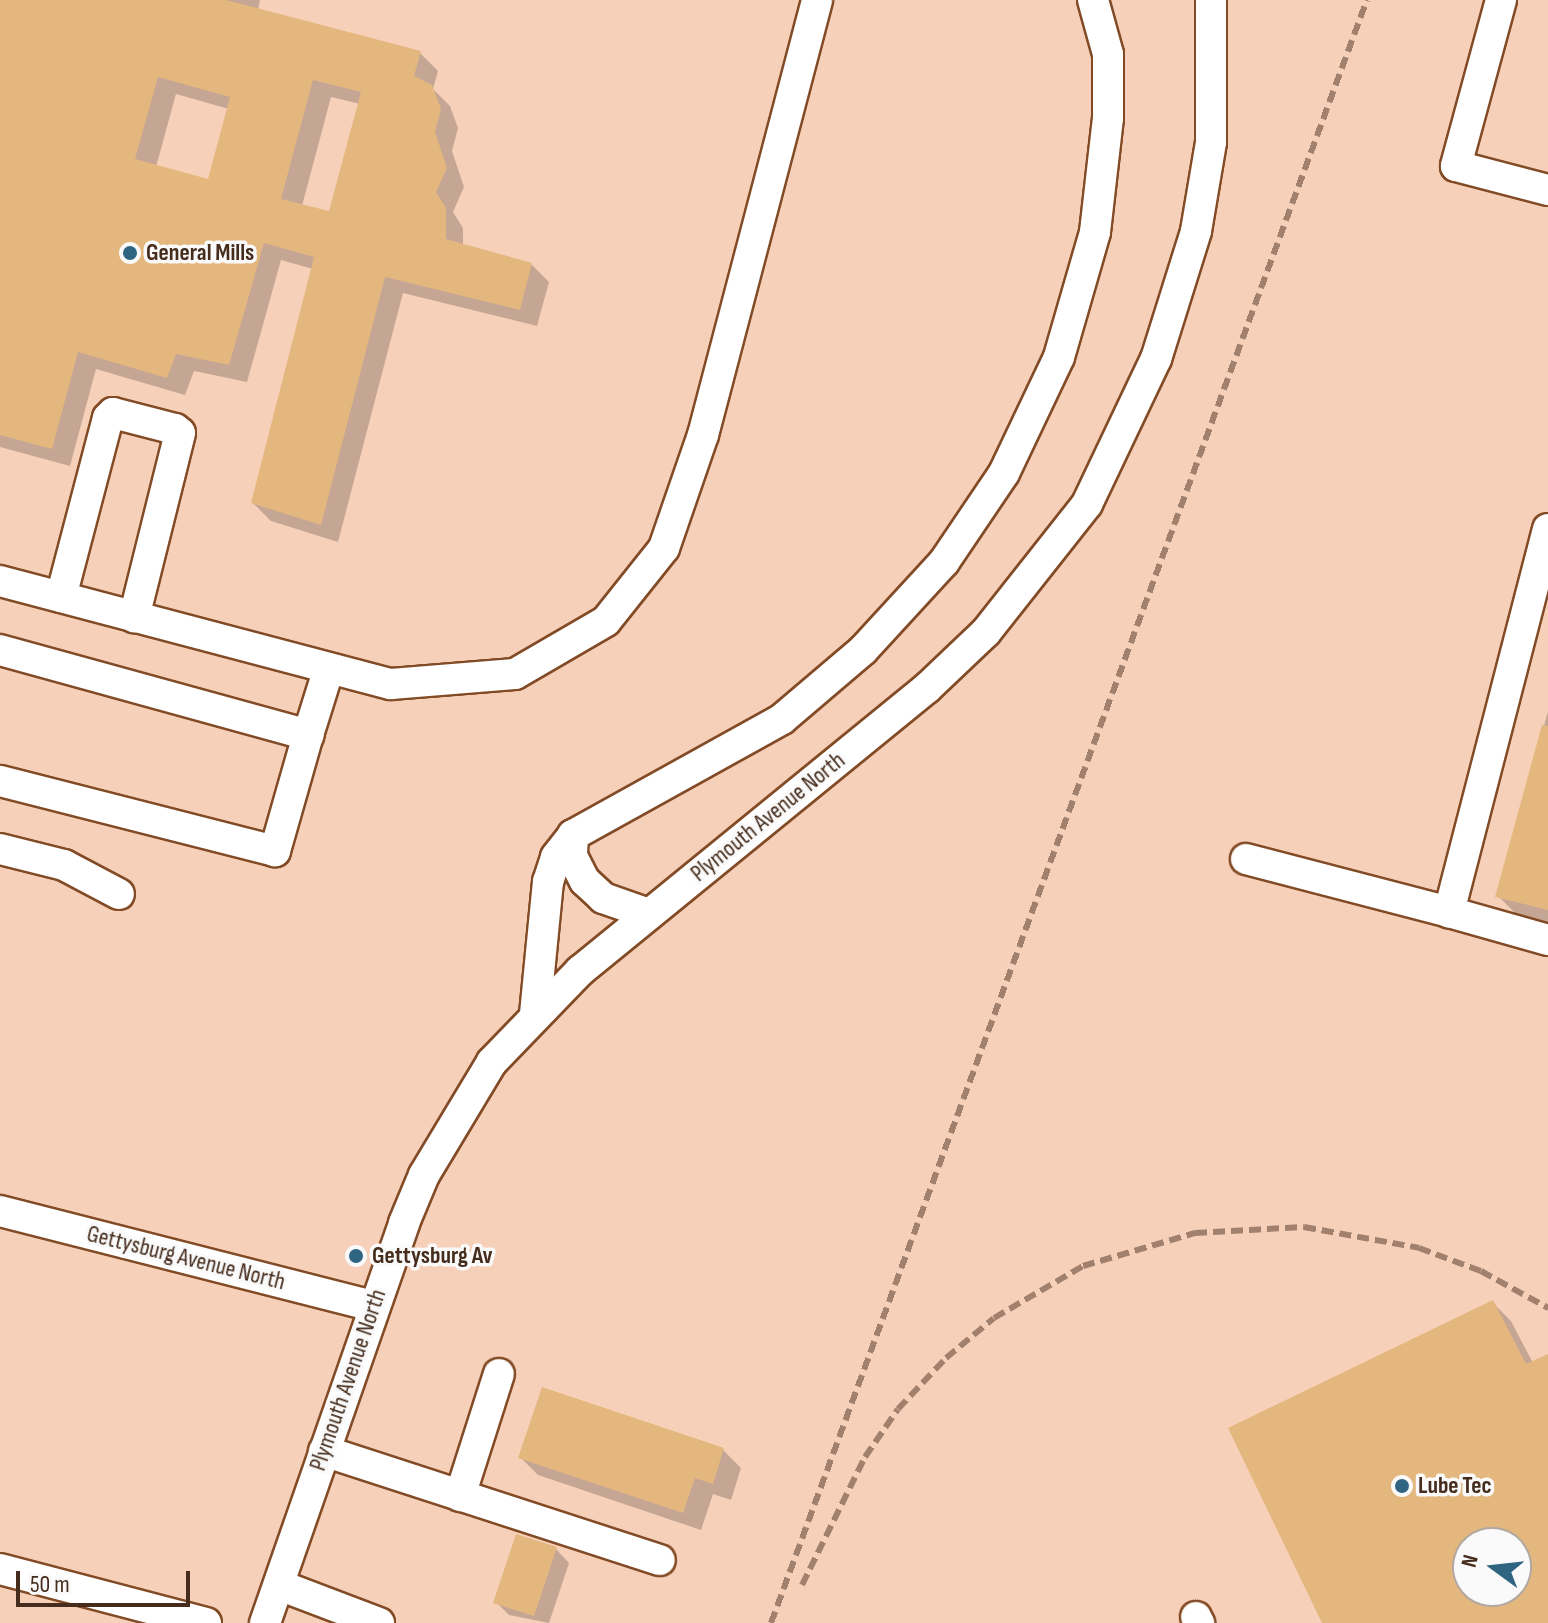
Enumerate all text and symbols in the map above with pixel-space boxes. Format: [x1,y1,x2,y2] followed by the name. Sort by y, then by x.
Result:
[146,239,254,267] place label: General Mills
[121,244,139,262] marker: General Mills
[685,746,851,888] street label: Plymouth Avenue North
[84,1219,288,1297] street label: Gettysburg Avenue North
[372,1242,493,1270] place label: Gettysburg Av
[347,1247,365,1265] marker: Gettysburg Av
[303,1285,393,1475] street label: Plymouth Avenue North
[1418,1472,1492,1500] place label: Lube Tec
[1393,1477,1411,1495] marker: Lube Tec
[1452,1527,1532,1607] north arrow
[1456,1552,1485,1570] text: N
[20,1555,194,1605] scale bar
[30,1570,70,1599] text: 50 m

